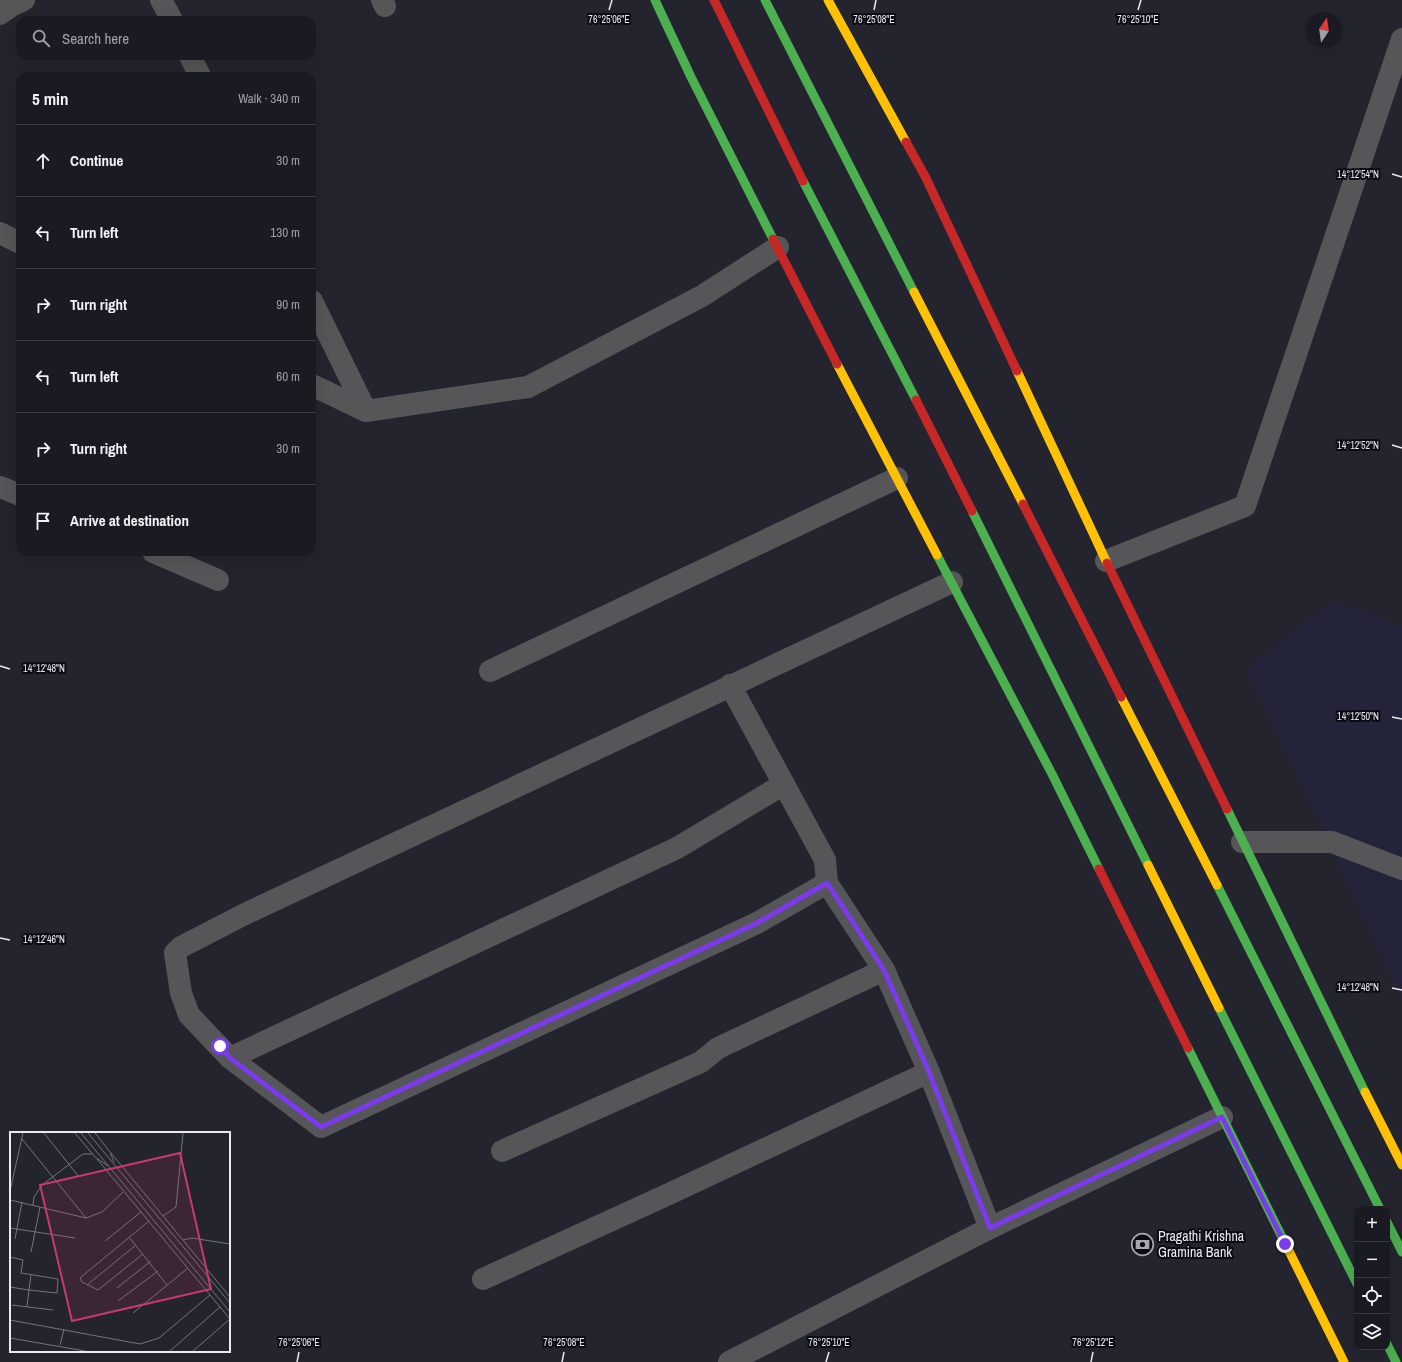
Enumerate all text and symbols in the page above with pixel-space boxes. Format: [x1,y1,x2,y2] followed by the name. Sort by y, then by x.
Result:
[1306,12,1342,48] north arrow
[588,13,630,26] text: 76°25'06"E
[853,13,895,26] text: 76°25'08"E
[1117,13,1159,26] text: 76°25'10"E
[16,16,316,60] search box
[30,27,52,49] icon: search
[62,28,129,49] text: Search here
[32,87,68,110] text: 5 min
[238,90,300,107] text: Walk · 340 m
[32,150,54,172] icon: ahead
[70,150,123,171] text: Continue
[276,152,300,169] text: 30 m
[1337,168,1379,181] text: 14°12'54"N
[32,222,54,244] icon: left
[70,222,118,243] text: Turn left
[270,224,300,241] text: 130 m
[32,294,54,316] icon: right
[70,294,127,315] text: Turn right
[276,296,300,313] text: 90 m
[32,366,54,388] icon: left
[70,366,118,387] text: Turn left
[276,368,300,385] text: 60 m
[32,438,54,460] icon: right
[70,438,127,459] text: Turn right
[1337,439,1379,452] text: 14°12'52"N
[276,440,300,457] text: 30 m
[32,510,54,532] icon: arrive
[70,510,189,531] text: Arrive at destination
[23,662,65,675] text: 14°12'48"N
[1337,710,1379,723] text: 14°12'50"N
[23,933,65,946] text: 14°12'46"N
[1337,981,1379,994] text: 14°12'48"N
[211,1037,229,1055] route start
[10,1132,230,1352] inset map
[1354,1206,1390,1350] map controls
[1354,1206,1390,1242] button: +
[1158,1227,1245,1261] place label: Pragathi Krishna Gramina Bank
[1130,1231,1156,1257] bank icon: Pragathi Krishna Gramina Bank
[1276,1235,1294,1253] route end
[1354,1242,1390,1278] button: −
[1354,1278,1390,1314] button: locate
[1354,1314,1390,1350] button: layers
[278,1336,320,1349] text: 76°25'06"E
[543,1336,585,1349] text: 76°25'08"E
[808,1336,850,1349] text: 76°25'10"E
[1072,1336,1114,1349] text: 76°25'12"E

